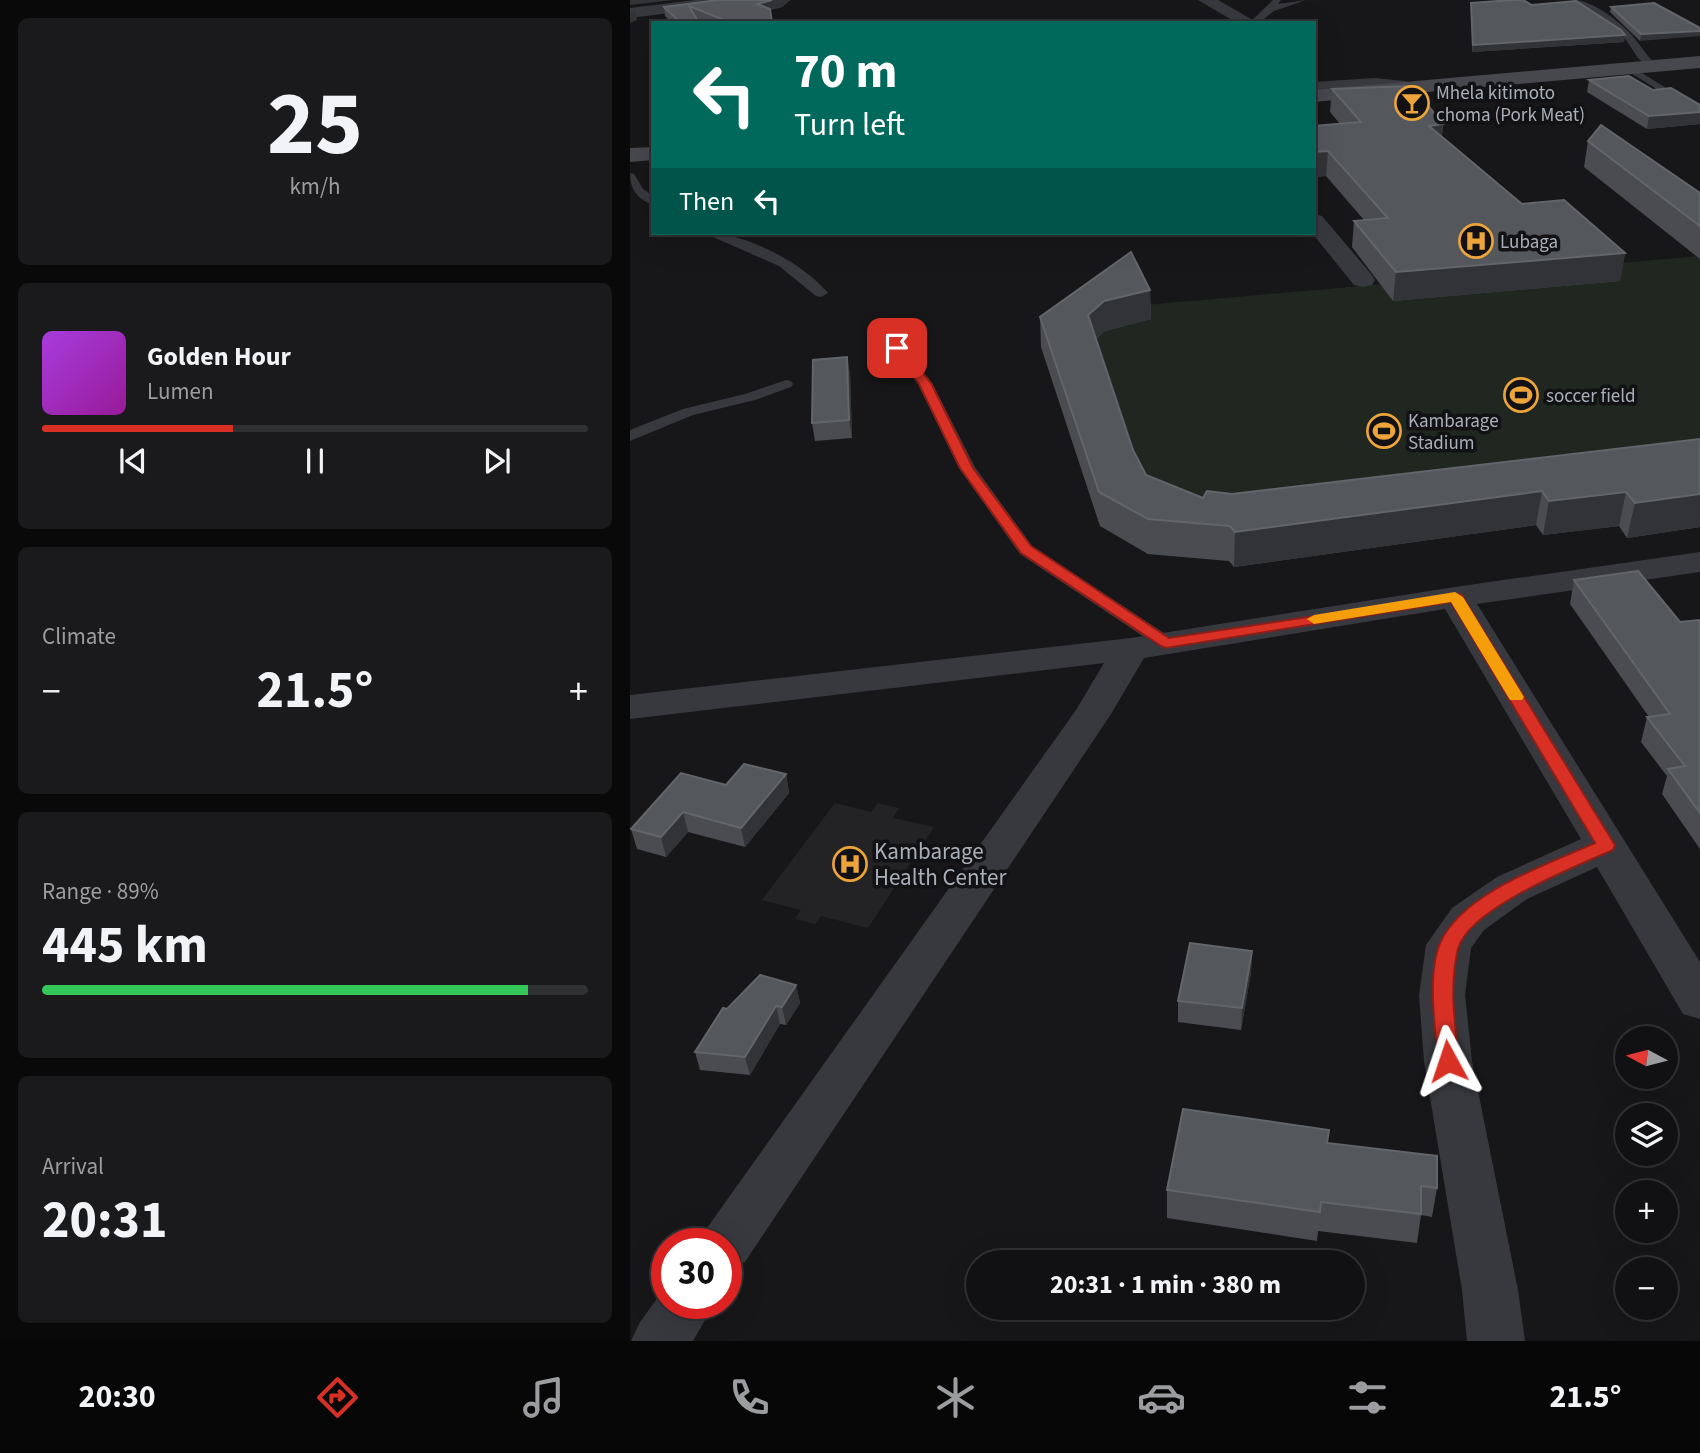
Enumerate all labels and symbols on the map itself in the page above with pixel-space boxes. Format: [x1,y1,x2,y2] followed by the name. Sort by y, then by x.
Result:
[1436,80,1585,129] place label: Mhela kitimoto choma (Pork Meat)
[1393,84,1431,122] bar icon: Mhela kitimoto choma (Pork Meat)
[1457,222,1495,260] hospital icon: Lubaga
[1500,229,1558,256] place label: Lubaga
[867,318,927,378] pin
[1502,376,1540,414] sports icon: soccer field
[1546,383,1636,410] place label: soccer field
[1408,408,1499,457] place label: Kambarage Stadium
[1365,412,1403,450] sports icon: Kambarage Stadium
[874,835,1007,894] place label: Kambarage Health Center
[831,845,869,883] hospital icon: Kambarage Health Center
[1411,1024,1485,1098] position arrow
[1615,1026,1678,1088] north arrow
[651,1228,742,1319] speed limit sign: 30

